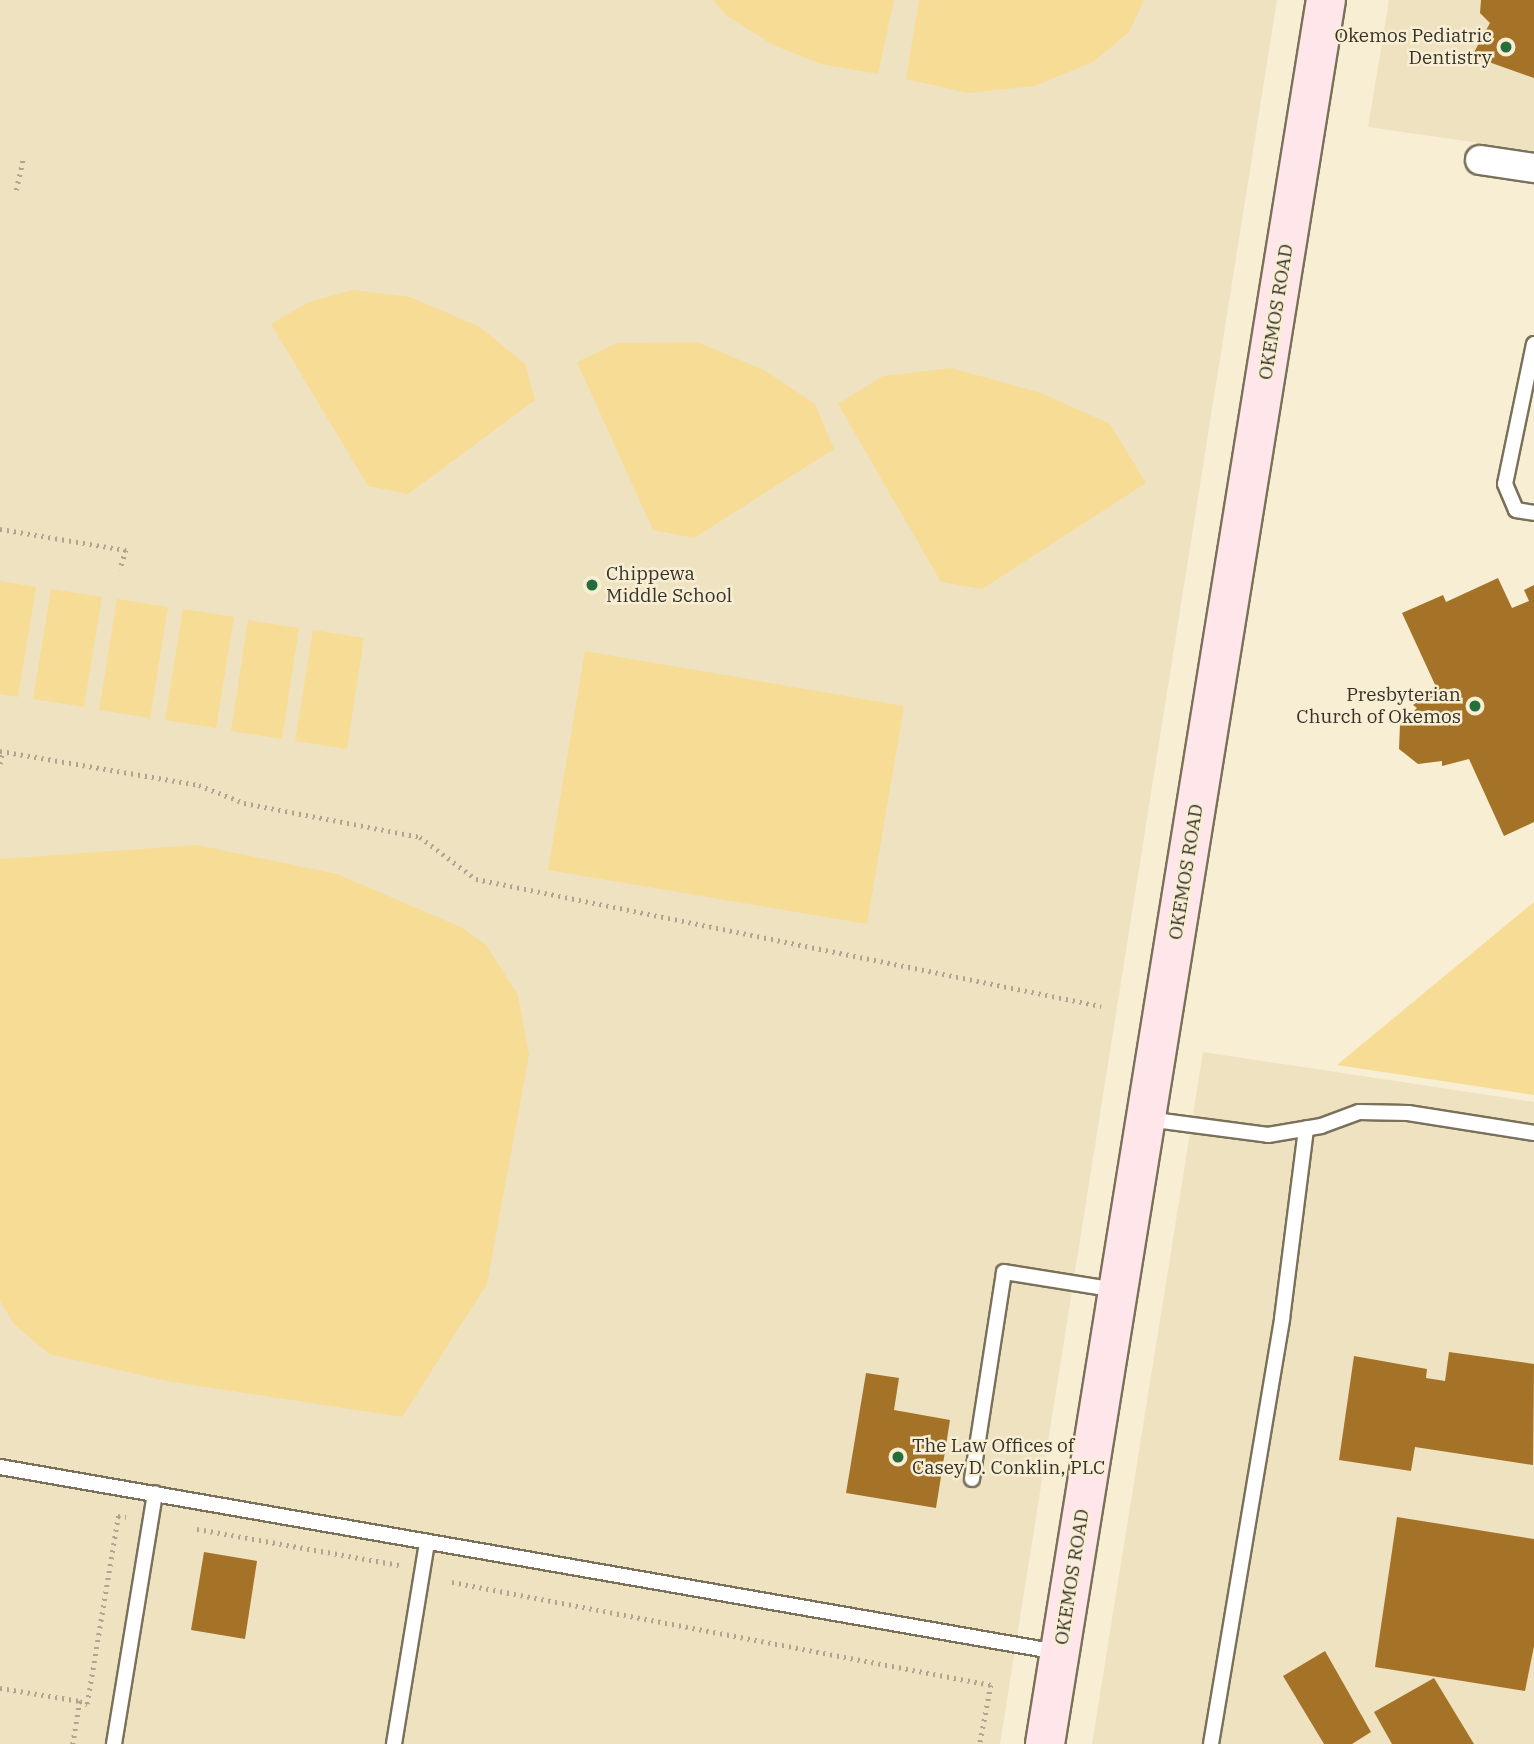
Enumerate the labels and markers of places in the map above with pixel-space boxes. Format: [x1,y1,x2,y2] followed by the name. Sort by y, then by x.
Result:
[1334,25,1492,69] place label: Okemos Pediatric Dentistry
[1498,39,1514,55] marker: Okemos Pediatric Dentistry
[606,563,732,607] place label: Chippewa Middle School
[584,577,600,593] marker: Chippewa Middle School
[1296,684,1461,728] place label: Presbyterian Church of Okemos
[1467,698,1483,714] marker: Presbyterian Church of Okemos
[912,1435,1105,1479] place label: The Law Offices of Casey D. Conklin, PLC
[890,1449,906,1465] marker: The Law Offices of Casey D. Conklin, PLC

